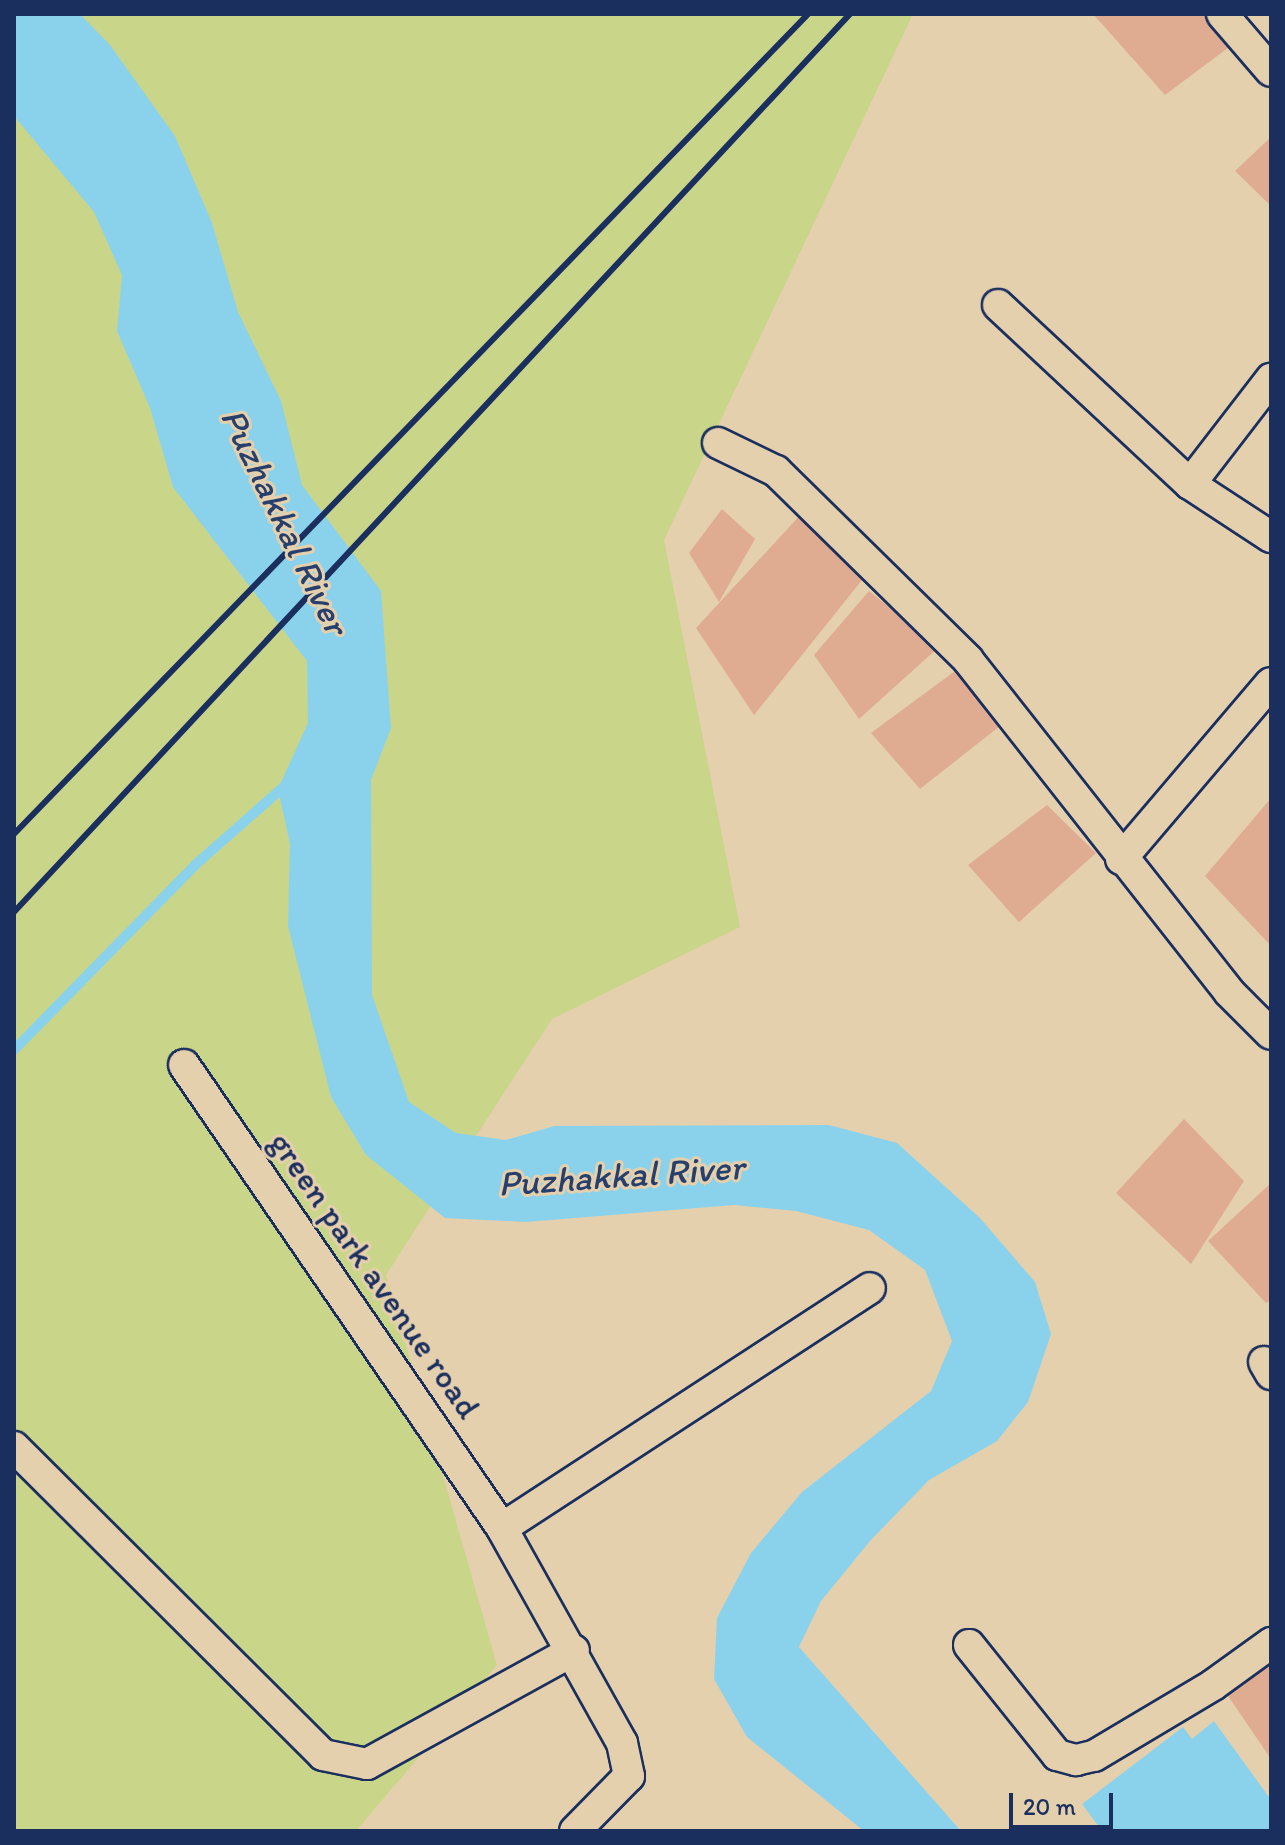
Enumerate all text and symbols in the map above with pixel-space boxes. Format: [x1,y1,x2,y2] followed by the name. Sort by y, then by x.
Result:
[212,401,358,641] water label: Puzhakkal River
[261,1124,489,1426] street label: green park avenue road
[497,1145,745,1205] water label: Puzhakkal River
[1013,1777,1117,1827] scale bar
[1023,1792,1076,1821] text: 20 m

